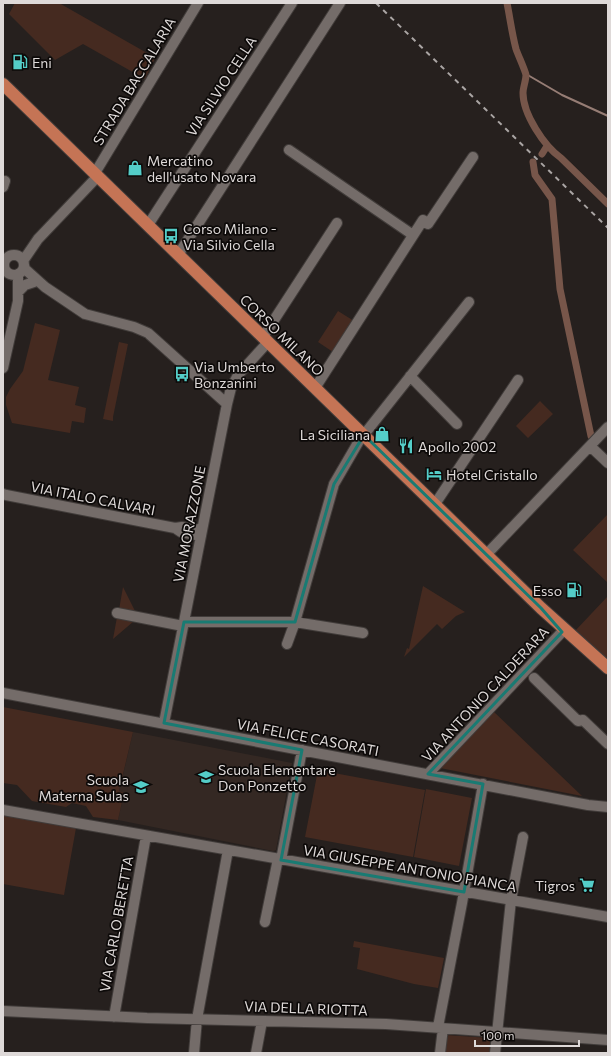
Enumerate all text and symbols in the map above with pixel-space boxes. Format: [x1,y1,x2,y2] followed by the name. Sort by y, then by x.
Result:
[89,14,179,148] street label: STRADA BACCALARIA
[182,32,260,139] street label: VIA SILVIO CELLA
[11,53,29,71] fuel station icon: Eni
[32,54,52,71] place label: Eni
[147,152,256,185] place label: Mercatino dell'usato Novara
[126,159,144,177] shop icon: Mercatino dell'usato Novara
[183,220,277,253] place label: Corso Milano - Via Silvio Cella
[162,227,180,245] bus stop icon: Corso Milano - Via Silvio Cella
[237,291,327,379] street label: CORSO MILANO
[194,358,275,391] place label: Via Umberto Bonzanini
[173,365,191,383] bus stop icon: Via Umberto Bonzanini
[373,425,391,443] shop icon: La Siciliana
[300,426,370,443] place label: La Siciliana
[397,437,415,455] restaurant icon: Apollo 2002
[418,438,496,455] place label: Apollo 2002
[169,464,209,584] street label: VIA MORAZZONE
[425,465,443,483] hotel icon: Hotel Cristallo
[446,466,538,483] place label: Hotel Cristallo
[29,478,157,518] street label: VIA ITALO CALVARI
[565,581,583,599] fuel station icon: Esso
[533,582,562,599] place label: Esso
[418,623,552,765] street label: VIA ANTONIO CALDERARA
[236,715,380,759] street label: VIA FELICE CASORATI
[218,761,336,794] place label: Scuola Elementare Don Ponzetto
[197,768,215,786] school or university icon: Scuola Elementare Don Ponzetto
[38,771,129,804] place label: Scuola Materna Sulas
[132,778,150,796] school or university icon: Scuola Materna Sulas
[302,841,518,895] street label: VIA GIUSEPPE ANTONIO PIANCA
[96,854,136,993] street label: VIA CARLO BERETTA
[578,876,596,894] supermarket icon: Tigros
[535,877,575,894] place label: Tigros
[244,997,368,1019] street label: VIA DELLA RIOTTA
[475,1022,579,1048] scale bar
[481,1028,515,1042] text: 100 m

